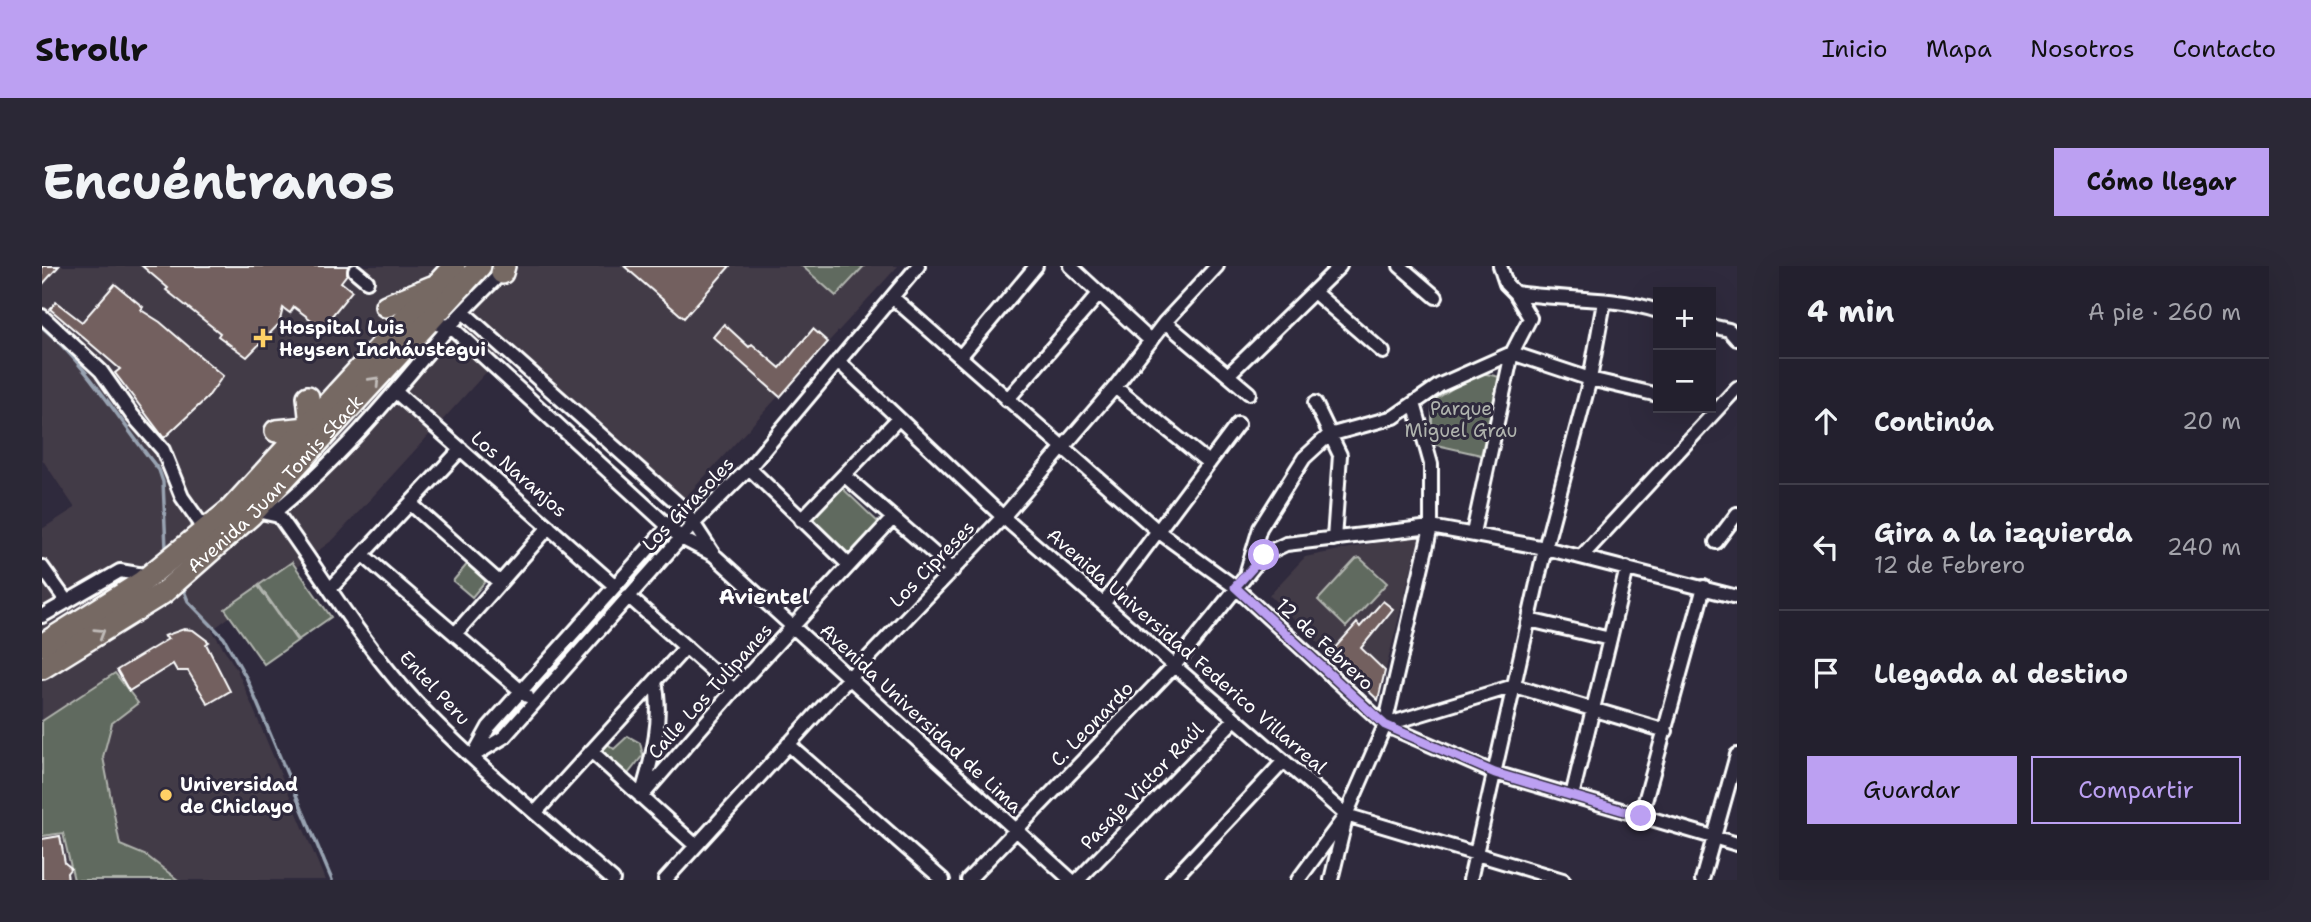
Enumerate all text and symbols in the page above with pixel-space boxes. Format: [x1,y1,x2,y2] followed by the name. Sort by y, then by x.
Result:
[35,27,148,72] text: Strollr
[1822,33,1888,65] text: Inicio
[1926,33,1992,65] text: Mapa
[2030,33,2135,65] text: Nosotros
[2173,33,2276,65] text: Contacto
[2054,148,2269,216] button: Cómo llegar
[42,149,395,215] text: Encuéntranos
[1653,287,1716,413] map controls
[1653,287,1716,350] button: +
[1807,291,1894,332] text: 4 min
[2088,297,2241,327] text: A pie · 260 m
[279,315,486,362] place label: Hospital Luis Heysen Incháustegui
[253,328,273,348] marker: Hospital Luis Heysen Incháustegui
[1653,350,1716,413] button: −
[367,376,379,389] one-way arrow
[182,389,368,578] street label: Avenida Juan Tomis Stack
[1404,396,1518,443] park label: Parque Miguel Grau
[1807,402,1845,440] icon: ahead
[1874,404,1994,439] text: Continúa
[2182,406,2241,436] text: 20 m
[466,425,572,523] street label: Los Naranjos
[637,451,739,557] street label: Los Girasoles
[884,515,980,613] street label: Los Cipreses
[1874,515,2133,550] text: Gira a la izquierda
[1042,522,1333,780] street label: Avenida Universidad Federico Villarreal
[1807,528,1845,566] icon: left
[2167,532,2241,562] text: 240 m
[1248,539,1279,570] route start
[1874,550,2025,580] text: 12 de Febrero
[719,583,809,611] district label: Avientel
[1271,592,1379,696] street label: 12 de Febrero
[642,618,778,764] street label: Calle Los Tulipanes
[815,618,1027,818] street label: Avenida Universidad de Lima
[93,628,106,641] one-way arrow
[394,645,476,731] street label: Entel Peru
[1807,654,1845,692] icon: arrive
[1874,656,2128,691] text: Llegada al destino
[1045,676,1139,772] street label: C. Leonardo
[1075,717,1209,855] street label: Pasaje Victor Raúl
[1807,756,2017,824] button: Guardar
[2031,756,2241,824] button: Compartir
[180,772,298,819] place label: Universidad de Chiclayo
[158,787,174,803] marker: Universidad de Chiclayo
[1625,800,1656,831] route end

